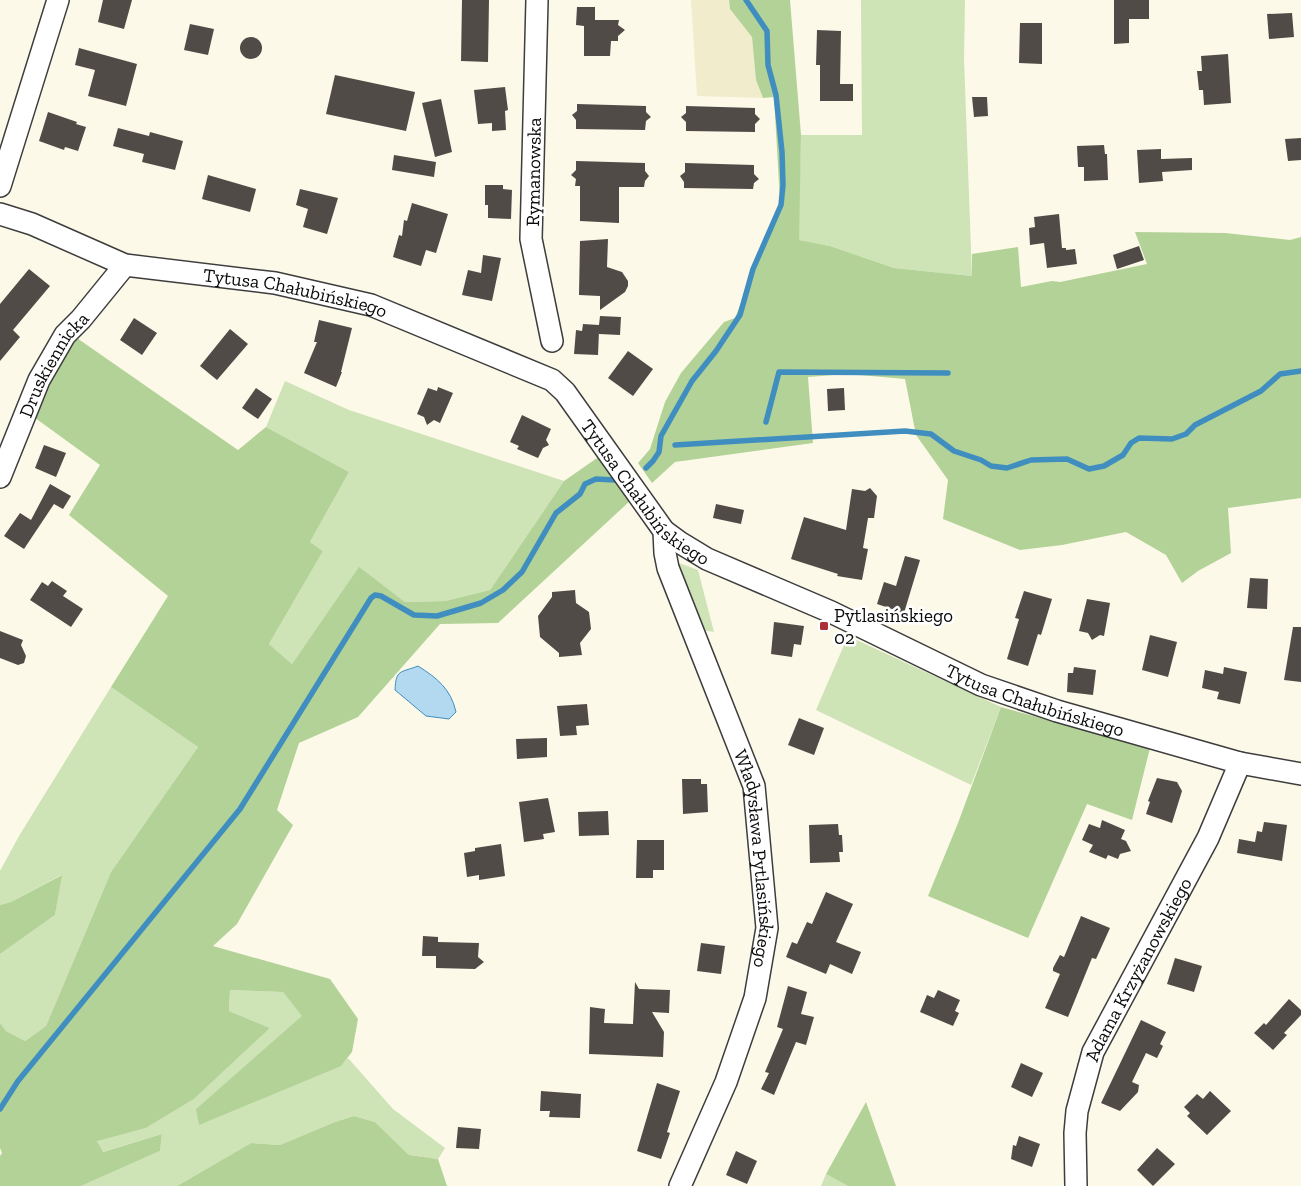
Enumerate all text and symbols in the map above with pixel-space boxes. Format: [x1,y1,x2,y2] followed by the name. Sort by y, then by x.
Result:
[521,117,546,227] street label: Rymanowska
[202,263,391,323] street label: Tytusa Chałubińskiego
[14,308,94,421] street label: Druskiennicka
[576,415,714,570] street label: Tytusa Chałubińskiego
[834,604,953,649] place label: Pytlasińskiego 02
[818,620,830,632] marker: Pytlasińskiego 02
[942,659,1127,742] street label: Tytusa Chałubińskiego
[729,746,778,970] street label: Władysława Pytlasińskiego
[1080,873,1197,1064] street label: Adama Krzyżanowskiego

